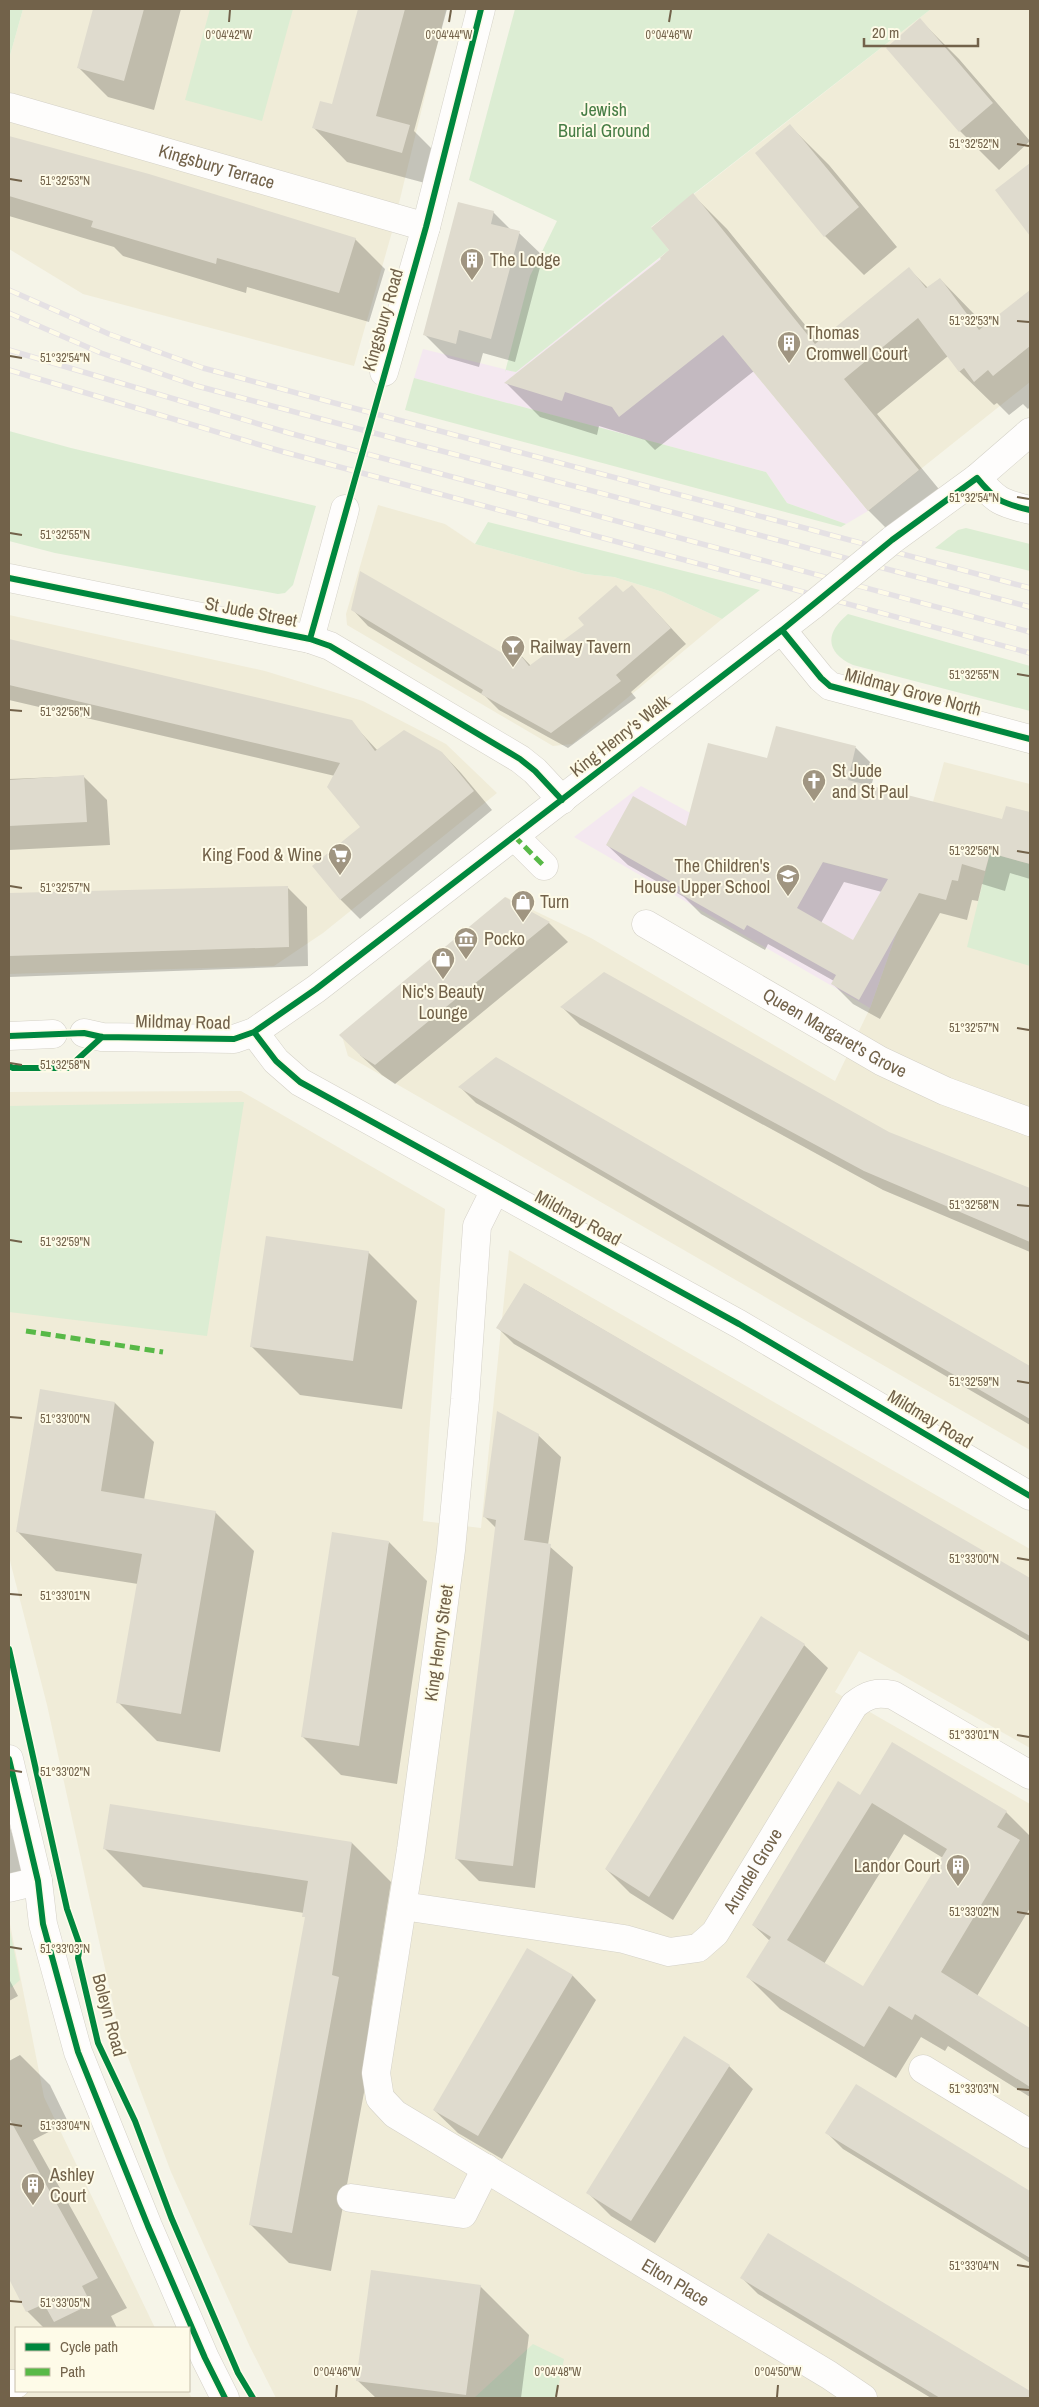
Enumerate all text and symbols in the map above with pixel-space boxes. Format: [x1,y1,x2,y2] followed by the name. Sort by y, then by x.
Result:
[864,15,978,47] scale bar
[872,22,899,43] text: 20 m
[206,27,253,43] text: 0°04'42"W
[426,27,473,43] text: 0°04'44"W
[646,27,693,43] text: 0°04'46"W
[558,97,650,143] park label: Jewish Burial Ground
[949,136,999,152] text: 51°32'52"N
[156,138,278,195] street label: Kingsbury Terrace
[40,173,90,189] text: 51°32'53"N
[459,247,485,281] building icon: The Lodge
[490,247,561,272] place label: The Lodge
[356,266,409,374] street label: Kingsbury Road
[949,313,999,329] text: 51°32'53"N
[806,320,908,366] place label: Thomas Cromwell Court
[776,330,802,364] building icon: Thomas Cromwell Court
[40,350,90,366] text: 51°32'54"N
[949,490,999,506] text: 51°32'54"N
[40,527,90,543] text: 51°32'55"N
[203,590,299,633] street label: St Jude Street
[500,634,526,668] bar icon: Railway Tavern
[530,634,631,659] place label: Railway Tavern
[842,661,984,722] street label: Mildmay Grove North
[949,667,999,683] text: 51°32'55"N
[565,688,675,783] street label: King Henry's Walk
[40,704,90,720] text: 51°32'56"N
[832,758,908,804] place label: St Jude and St Paul
[801,768,827,802] church icon: St Jude and St Paul
[202,842,322,867] place label: King Food & Wine
[327,842,353,876] supermarket icon: King Food & Wine
[949,843,999,859] text: 51°32'56"N
[634,853,770,899] place label: The Children's House Upper School
[775,863,801,897] school or university icon: The Children's House Upper School
[40,880,90,896] text: 51°32'57"N
[510,889,536,923] shop icon: Turn
[540,889,569,914] place label: Turn
[453,926,479,960] museum icon: Pocko
[484,926,525,951] place label: Pocko
[430,946,456,980] shop icon: Nic's Beauty Lounge
[402,979,485,1025] place label: Nic's Beauty Lounge
[758,982,911,1083] street label: Queen Margaret's Grove
[135,1008,231,1035] street label: Mildmay Road
[949,1020,999,1036] text: 51°32'57"N
[40,1057,90,1073] text: 51°32'58"N
[531,1184,626,1252] street label: Mildmay Road
[949,1197,999,1213] text: 51°32'58"N
[40,1234,90,1250] text: 51°32'59"N
[949,1374,999,1390] text: 51°32'59"N
[883,1383,977,1454] street label: Mildmay Road
[40,1411,90,1427] text: 51°33'00"N
[949,1551,999,1567] text: 51°33'00"N
[418,1583,459,1703] street label: King Henry Street
[40,1588,90,1604] text: 51°33'01"N
[949,1727,999,1743] text: 51°33'01"N
[40,1764,90,1780] text: 51°33'02"N
[716,1823,788,1919] street label: Arundel Grove
[854,1853,940,1878] place label: Landor Court
[945,1853,971,1887] building icon: Landor Court
[949,1904,999,1920] text: 51°33'02"N
[40,1941,90,1957] text: 51°33'03"N
[86,1971,132,2059] street label: Boleyn Road
[949,2081,999,2097] text: 51°33'03"N
[40,2118,90,2134] text: 51°33'04"N
[49,2162,95,2208] place label: Ashley Court
[20,2172,46,2206] building icon: Ashley Court
[637,2252,714,2312] street label: Elton Place
[949,2258,999,2274] text: 51°33'04"N
[40,2295,90,2311] text: 51°33'05"N
[15,2327,190,2392] legend
[60,2336,118,2357] text: Cycle path
[60,2361,85,2382] text: Path
[314,2364,361,2380] text: 0°04'46"W
[535,2364,582,2380] text: 0°04'48"W
[755,2364,802,2380] text: 0°04'50"W

